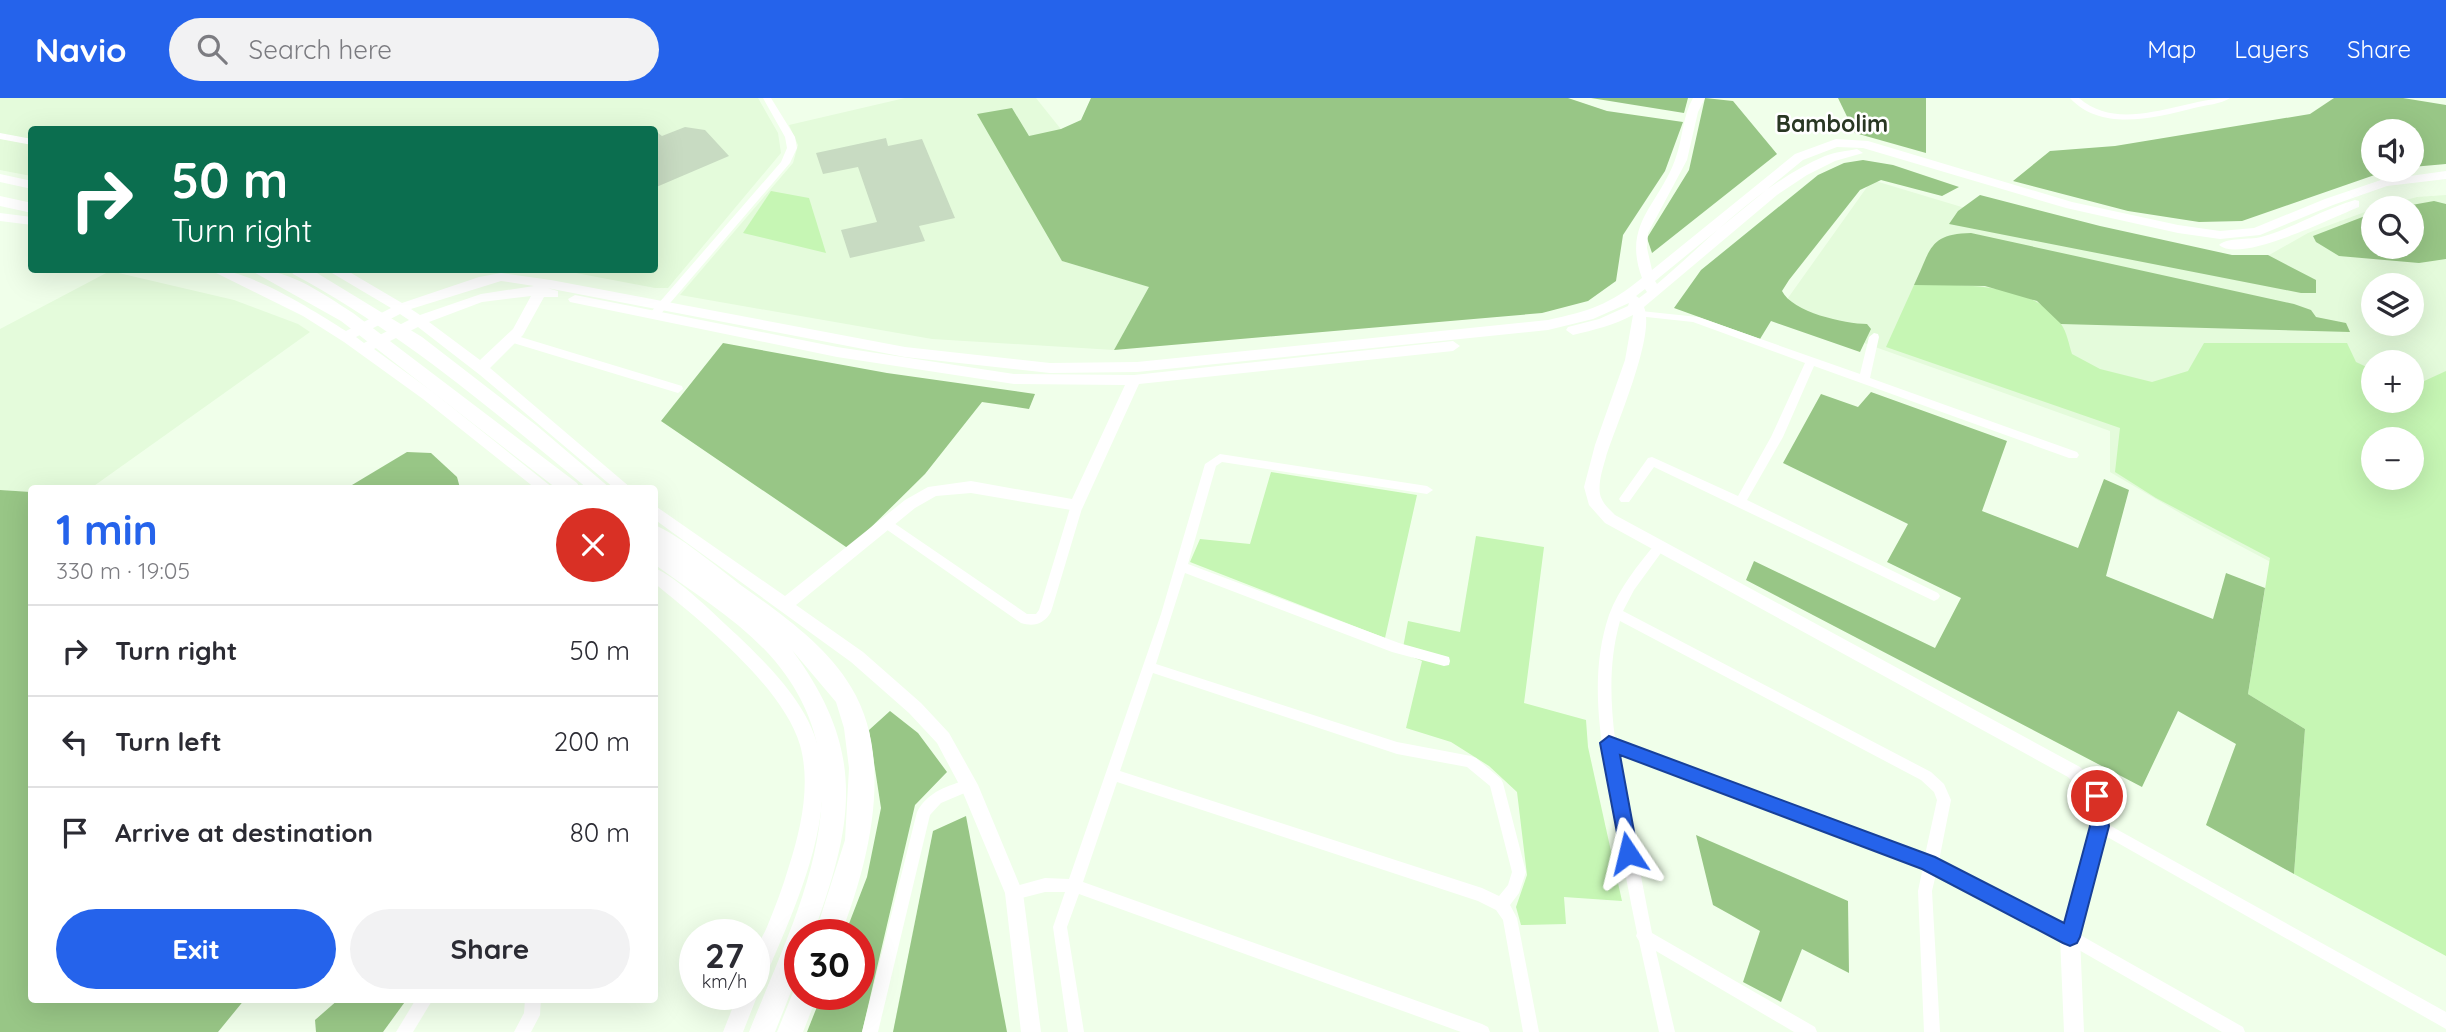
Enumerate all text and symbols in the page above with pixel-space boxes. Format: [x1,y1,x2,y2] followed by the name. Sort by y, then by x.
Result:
[169,18,659,81] search box
[35,29,127,70] text: Navio
[193,30,231,68] icon: search
[249,33,392,66] text: Search here
[2147,34,2196,64] text: Map
[2234,34,2309,64] text: Layers
[2347,34,2411,64] text: Share
[1776,109,1888,138] district label: Bambolim
[2361,119,2424,490] map controls
[2361,119,2424,182] button: sound
[171,149,288,210] text: 50 m
[56,154,147,245] icon: right
[2361,196,2424,259] button: search
[171,210,312,250] text: Turn right
[2361,273,2424,336] button: layers
[2361,350,2424,413] button: +
[2361,427,2424,490] button: −
[56,503,158,556] text: 1 min
[556,508,630,582] button: close
[56,556,190,585] text: 330 m · 19:05
[56,632,94,670] icon: right
[115,634,237,667] text: Turn right
[570,634,630,667] text: 50 m
[56,723,94,761] icon: left
[115,725,222,758] text: Turn left
[554,725,630,758] text: 200 m
[2067,766,2127,826] pin
[2078,777,2116,815] icon: arrive
[56,814,94,852] icon: arrive
[115,816,373,849] text: Arrive at destination
[570,816,630,849] text: 80 m
[1591,816,1665,890] position arrow
[56,909,336,989] button: Exit
[350,909,630,989] button: Share
[784,919,875,1010] speed limit sign: 30
[705,933,744,977] text: 27
[702,970,747,993] text: km/h

